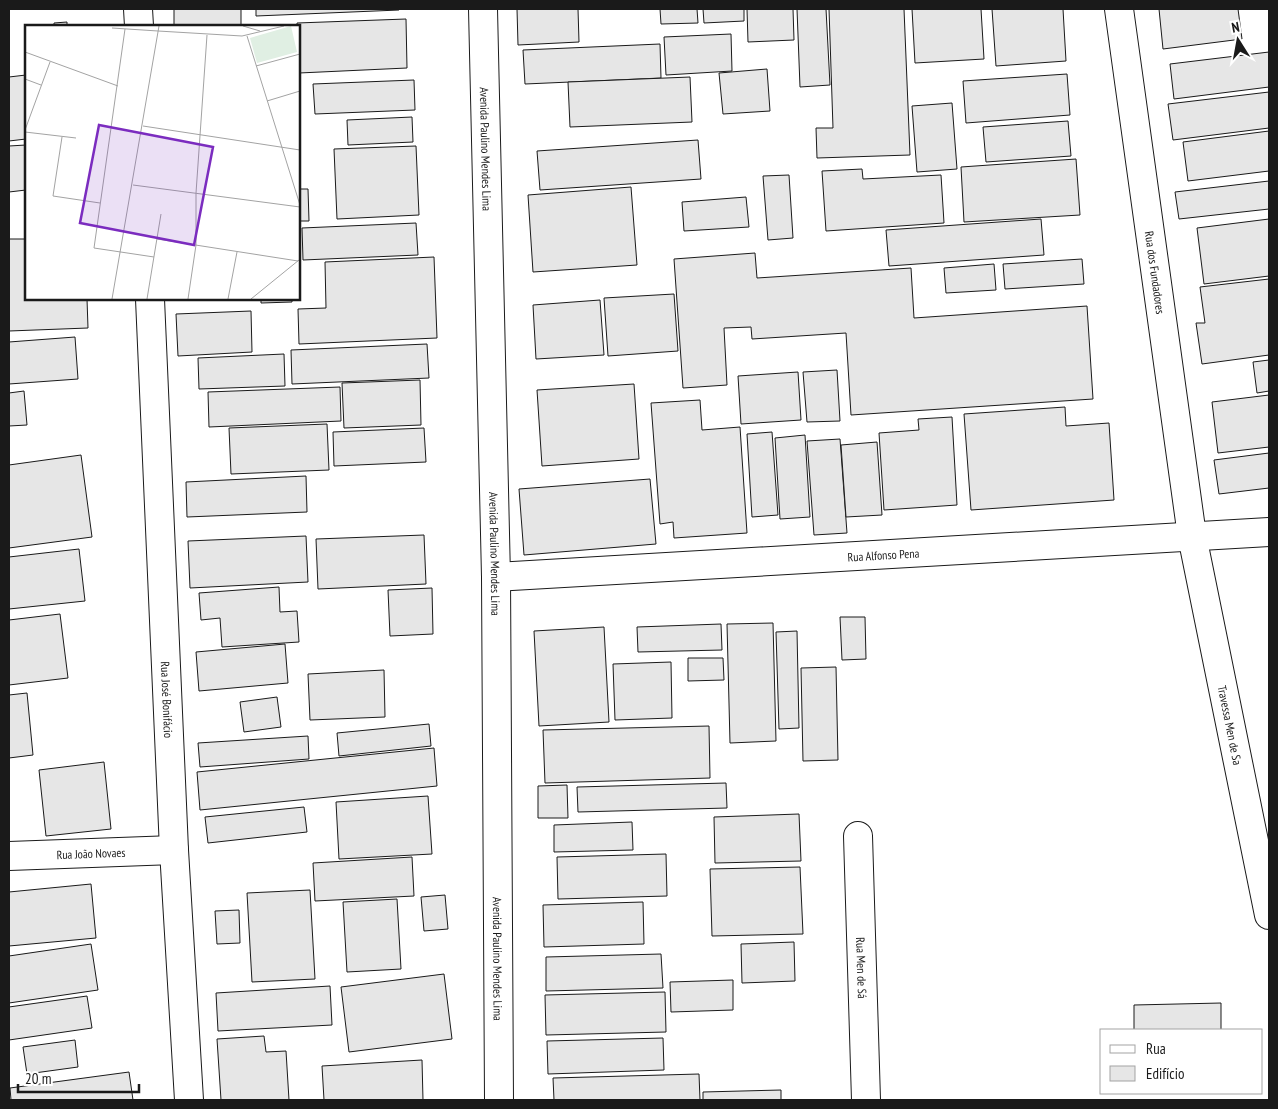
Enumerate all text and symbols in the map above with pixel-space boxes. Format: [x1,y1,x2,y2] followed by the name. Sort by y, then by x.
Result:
[1213,15,1263,65] north arrow
[1230,18,1241,37] text: N
[25,25,300,300] inset map
[477,87,495,211] street label: Avenida Paulino Mendes Lima
[1142,230,1169,315] street label: Rua dos Fundadores
[487,492,504,616] street label: Avenida Paulino Mendes Lima
[847,545,920,564] street label: Rua Alfonso Pena
[158,661,177,738] street label: Rua José Bonifácio
[1215,684,1246,766] street label: Travessa Men de Sa
[56,844,126,862] street label: Rua João Novaes
[490,897,506,1021] street label: Avenida Paulino Mendes Lima
[854,937,870,999] street label: Rua Men de Sá
[1100,1029,1263,1094] legend
[1146,1039,1166,1058] text: Rua
[18,1062,139,1094] scale bar
[1146,1064,1184,1083] text: Edifício
[25,1069,51,1088] text: 20 m

